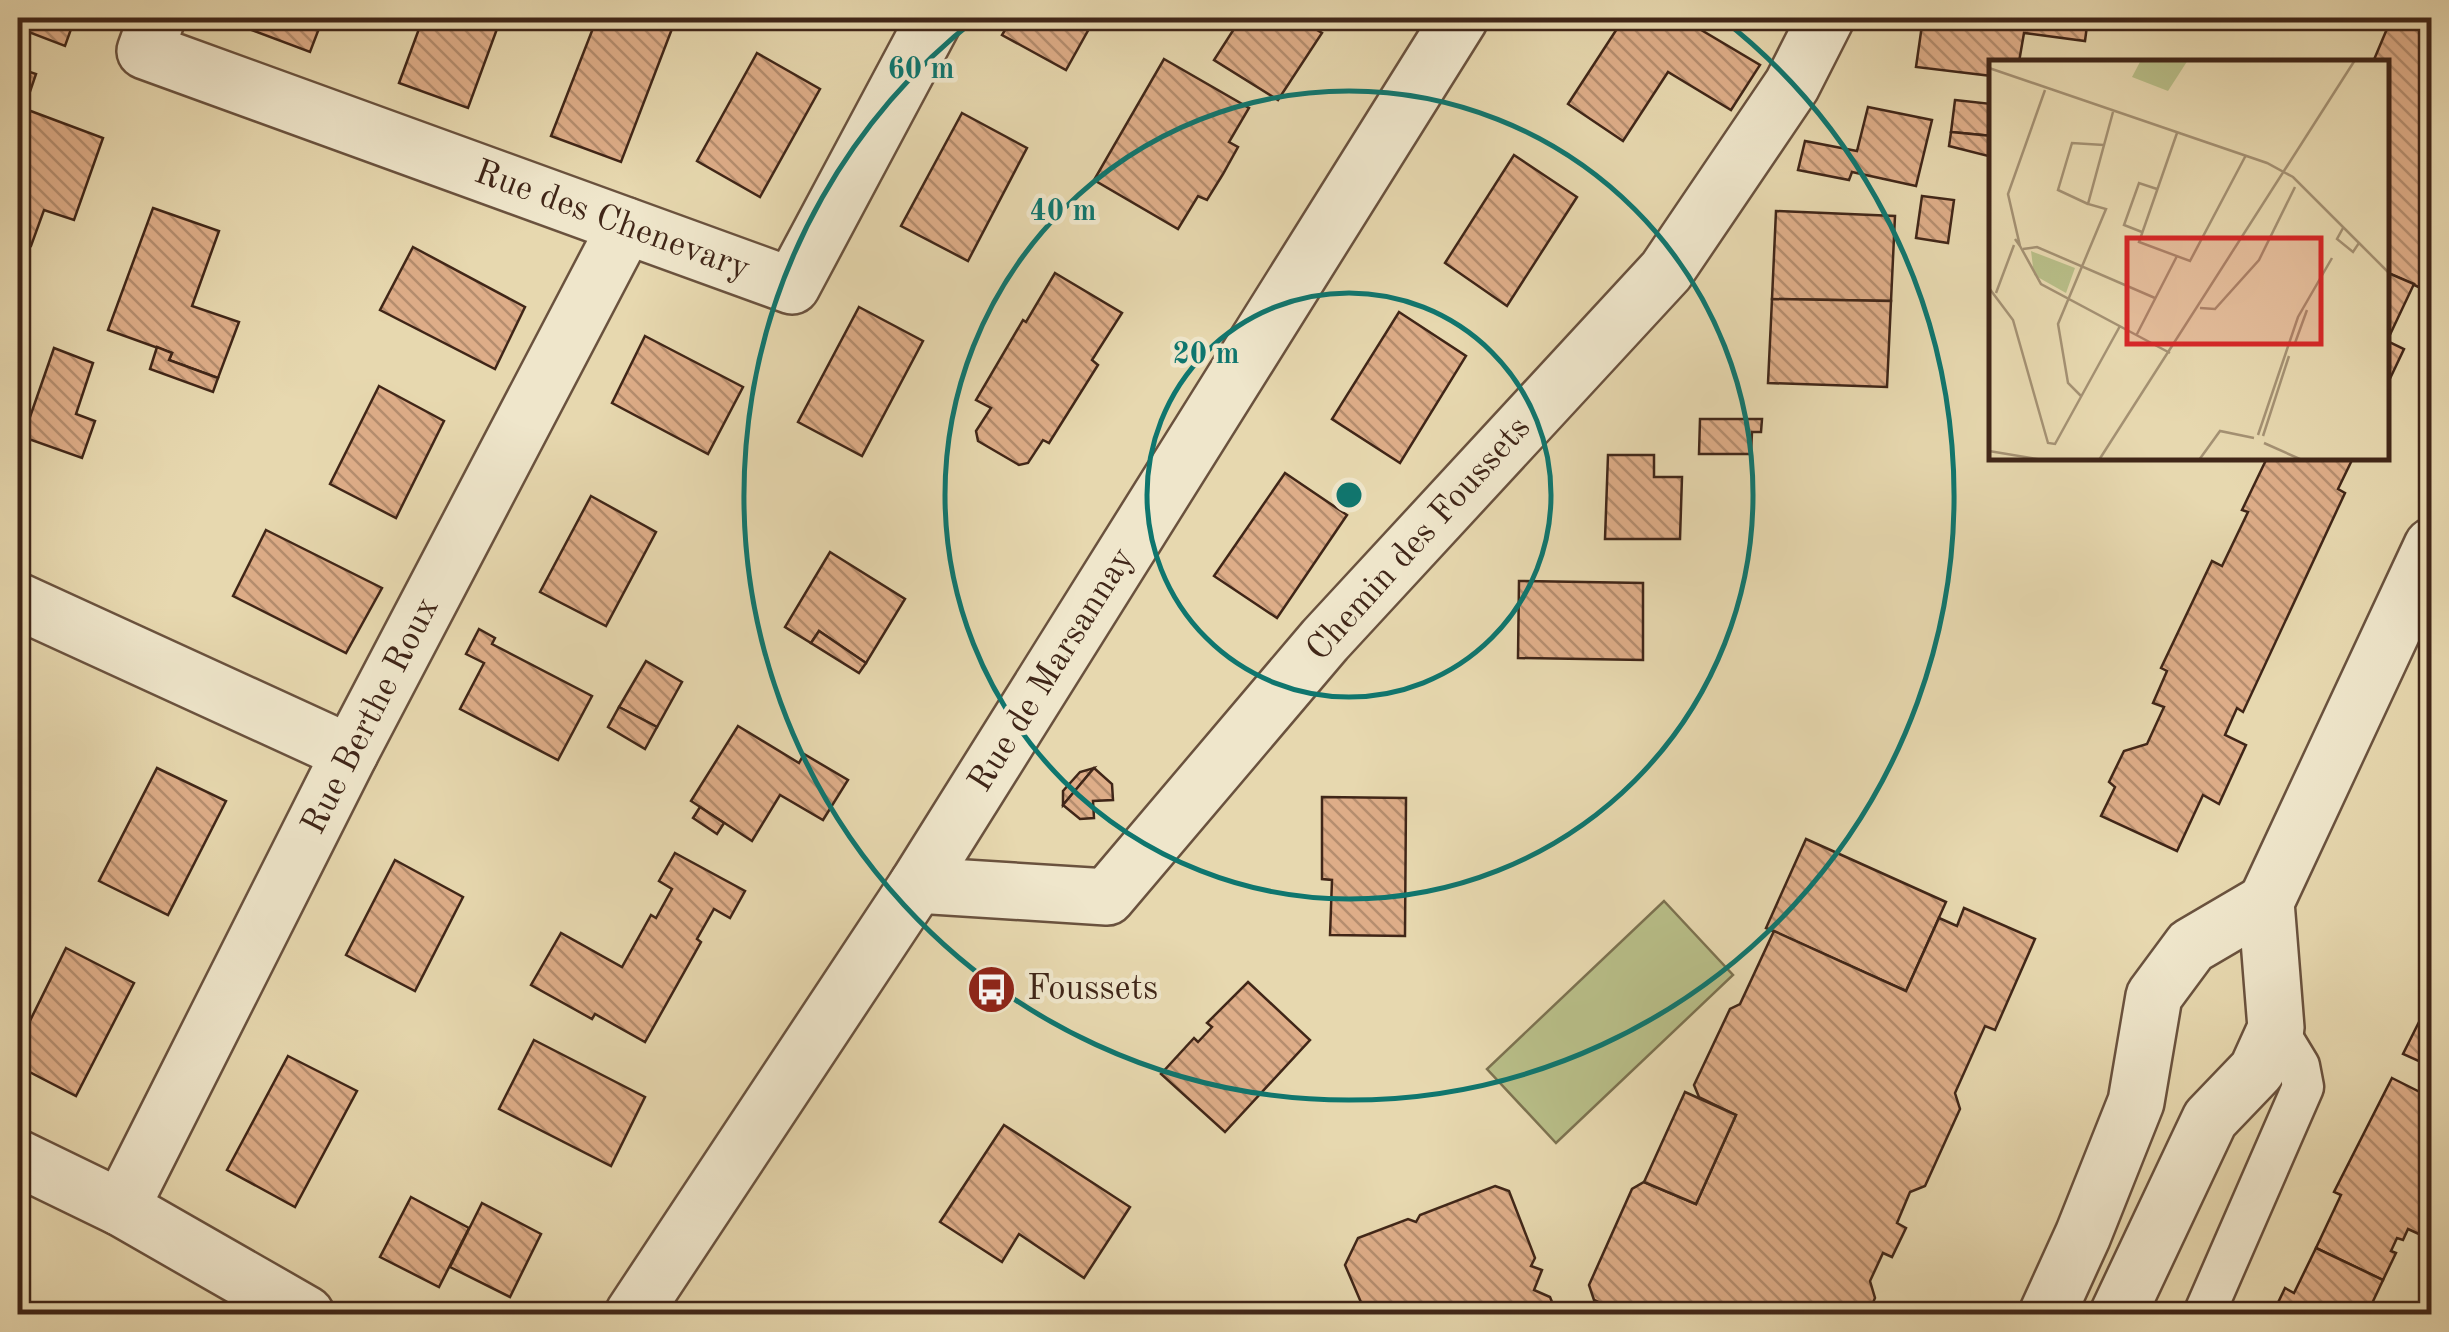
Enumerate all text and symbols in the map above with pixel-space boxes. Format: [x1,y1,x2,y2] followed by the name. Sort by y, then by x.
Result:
[887,55,955,85] text: 60 m
[1989,60,2389,460] inset map
[470,155,754,287] street label: Rue des Chenevary
[1029,197,1097,227] text: 40 m
[1172,340,1240,370] text: 20 m
[1301,410,1537,668] street label: Chemin des Foussets
[1331,477,1367,513] centre of rings
[963,542,1141,798] street label: Rue de Marsannay
[296,592,446,840] street label: Rue Berthe Roux
[966,963,1018,1015] bus stop icon: Foussets
[1027,972,1158,1007] place label: Foussets

